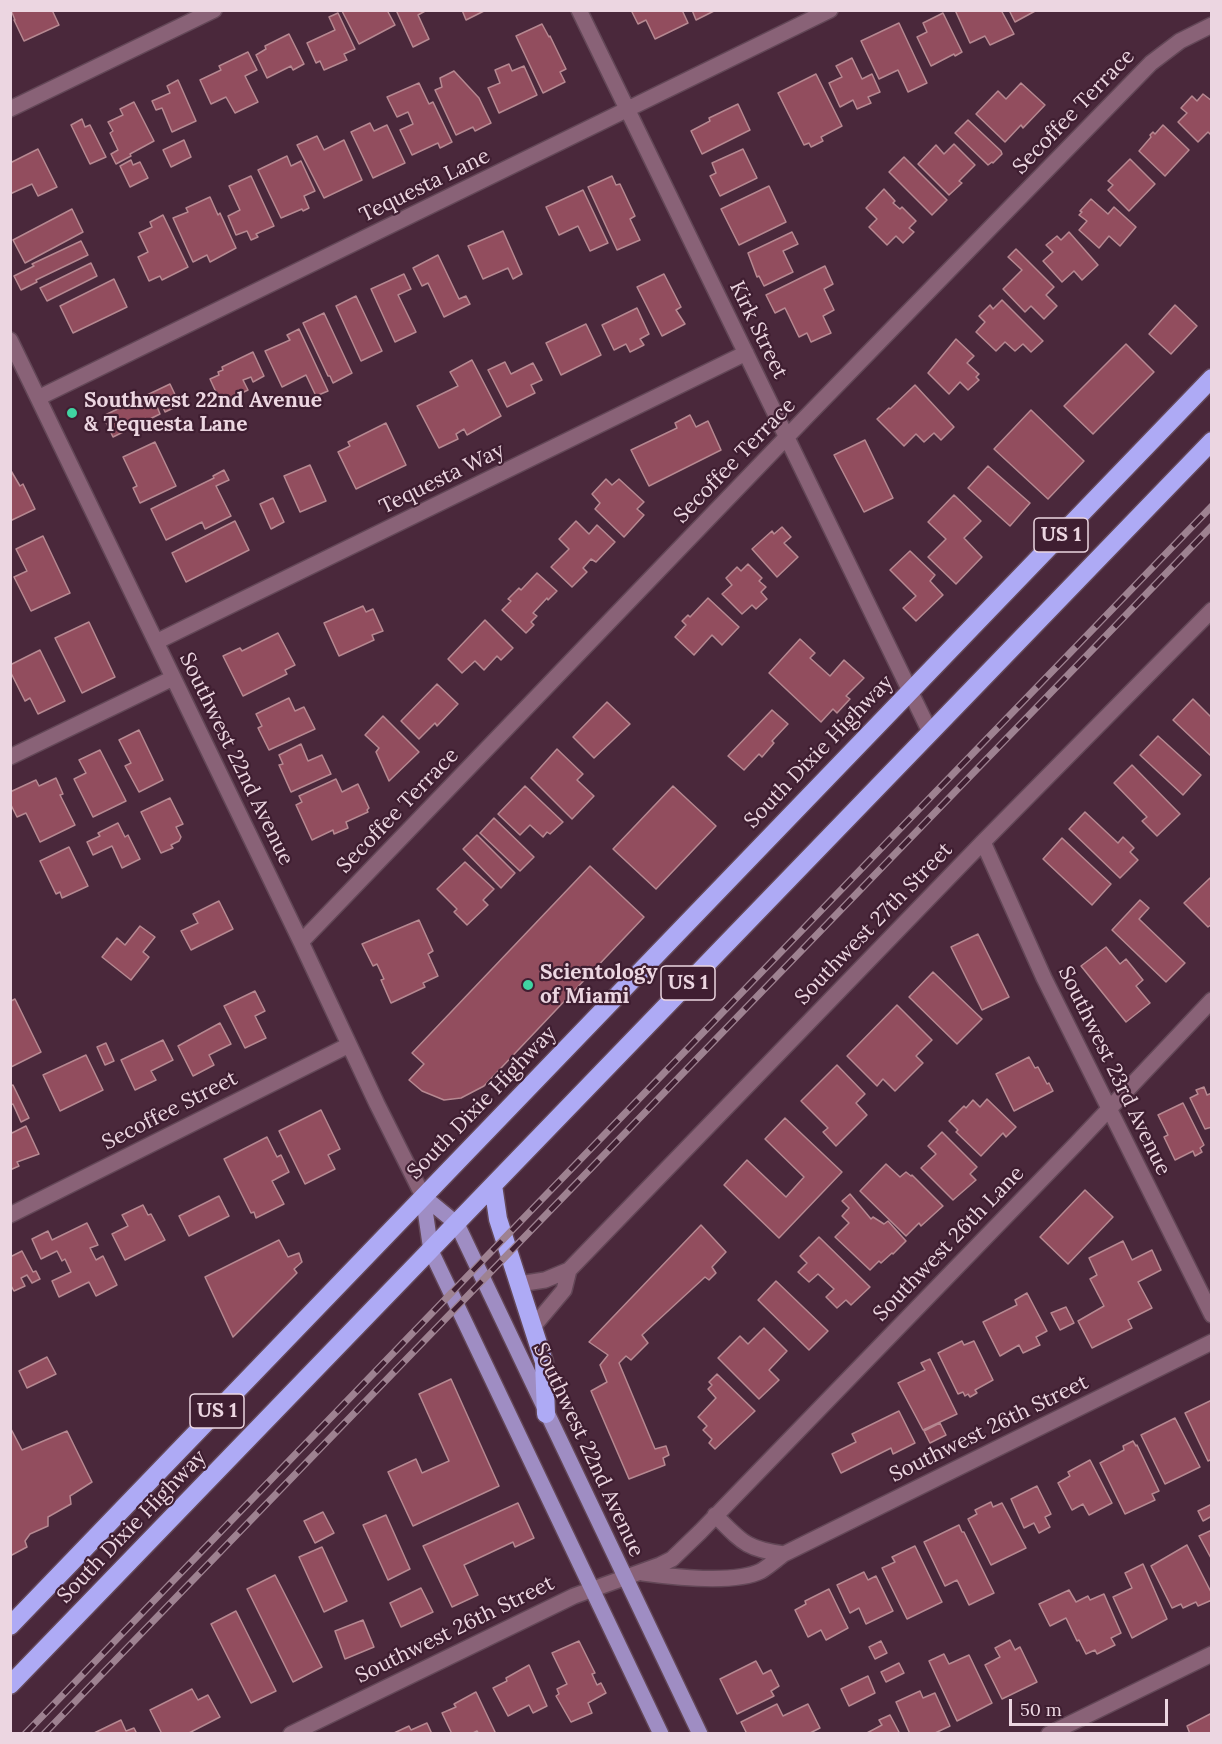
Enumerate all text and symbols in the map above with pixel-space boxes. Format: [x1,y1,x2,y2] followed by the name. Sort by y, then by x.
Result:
[1008,44,1140,180] street label: Secoffee Terrace
[356,144,494,228] street label: Tequesta Lane
[724,277,792,383] street label: Kirk Street
[84,388,322,438] place label: Southwest 22nd Avenue & Tequesta Lane
[669,393,801,529] street label: Secoffee Terrace
[65,406,79,420] marker: Southwest 22nd Avenue & Tequesta Lane
[375,438,509,520] street label: Tequesta Way
[1034,518,1088,552] road number: US 1
[174,649,298,869] street label: Southwest 22nd Avenue
[739,670,899,834] street label: South Dixie Highway
[332,743,464,879] street label: Secoffee Terrace
[790,838,958,1010] street label: Southwest 27th Street
[540,960,658,1010] place label: Scientology of Miami
[1052,962,1176,1180] street label: Southwest 23rd Avenue
[661,966,715,1000] road number: US 1
[521,978,535,992] marker: Scientology of Miami
[402,1021,562,1185] street label: South Dixie Highway
[98,1066,242,1156] street label: Secoffee Street
[868,1161,1030,1327] street label: Southwest 26th Lane
[527,1339,649,1561] street label: Southwest 22nd Avenue
[886,1370,1092,1488] street label: Southwest 26th Street
[190,1394,244,1428] road number: US 1
[52,1445,212,1609] street label: South Dixie Highway
[352,1571,558,1689] street label: Southwest 26th Street
[1012,1687,1171,1725] scale bar
[1020,1698,1062,1721] text: 50 m

